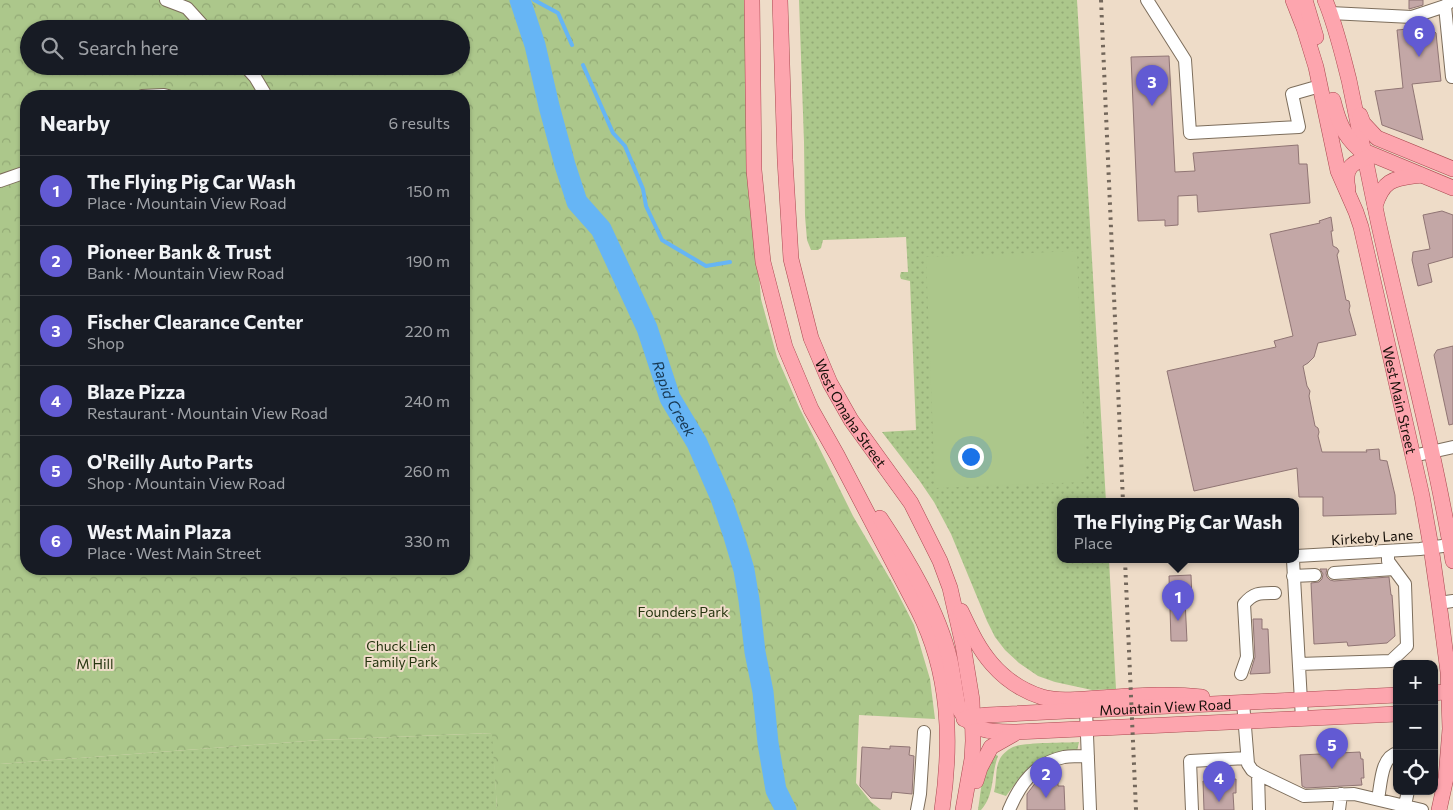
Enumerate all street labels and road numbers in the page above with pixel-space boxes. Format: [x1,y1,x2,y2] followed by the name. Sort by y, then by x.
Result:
[1380,344,1421,456] street label: West Main Street
[812,356,891,471] street label: West Omaha Street
[1330,526,1414,548] street label: Kirkeby Lane
[1099,695,1232,718] street label: Mountain View Road

